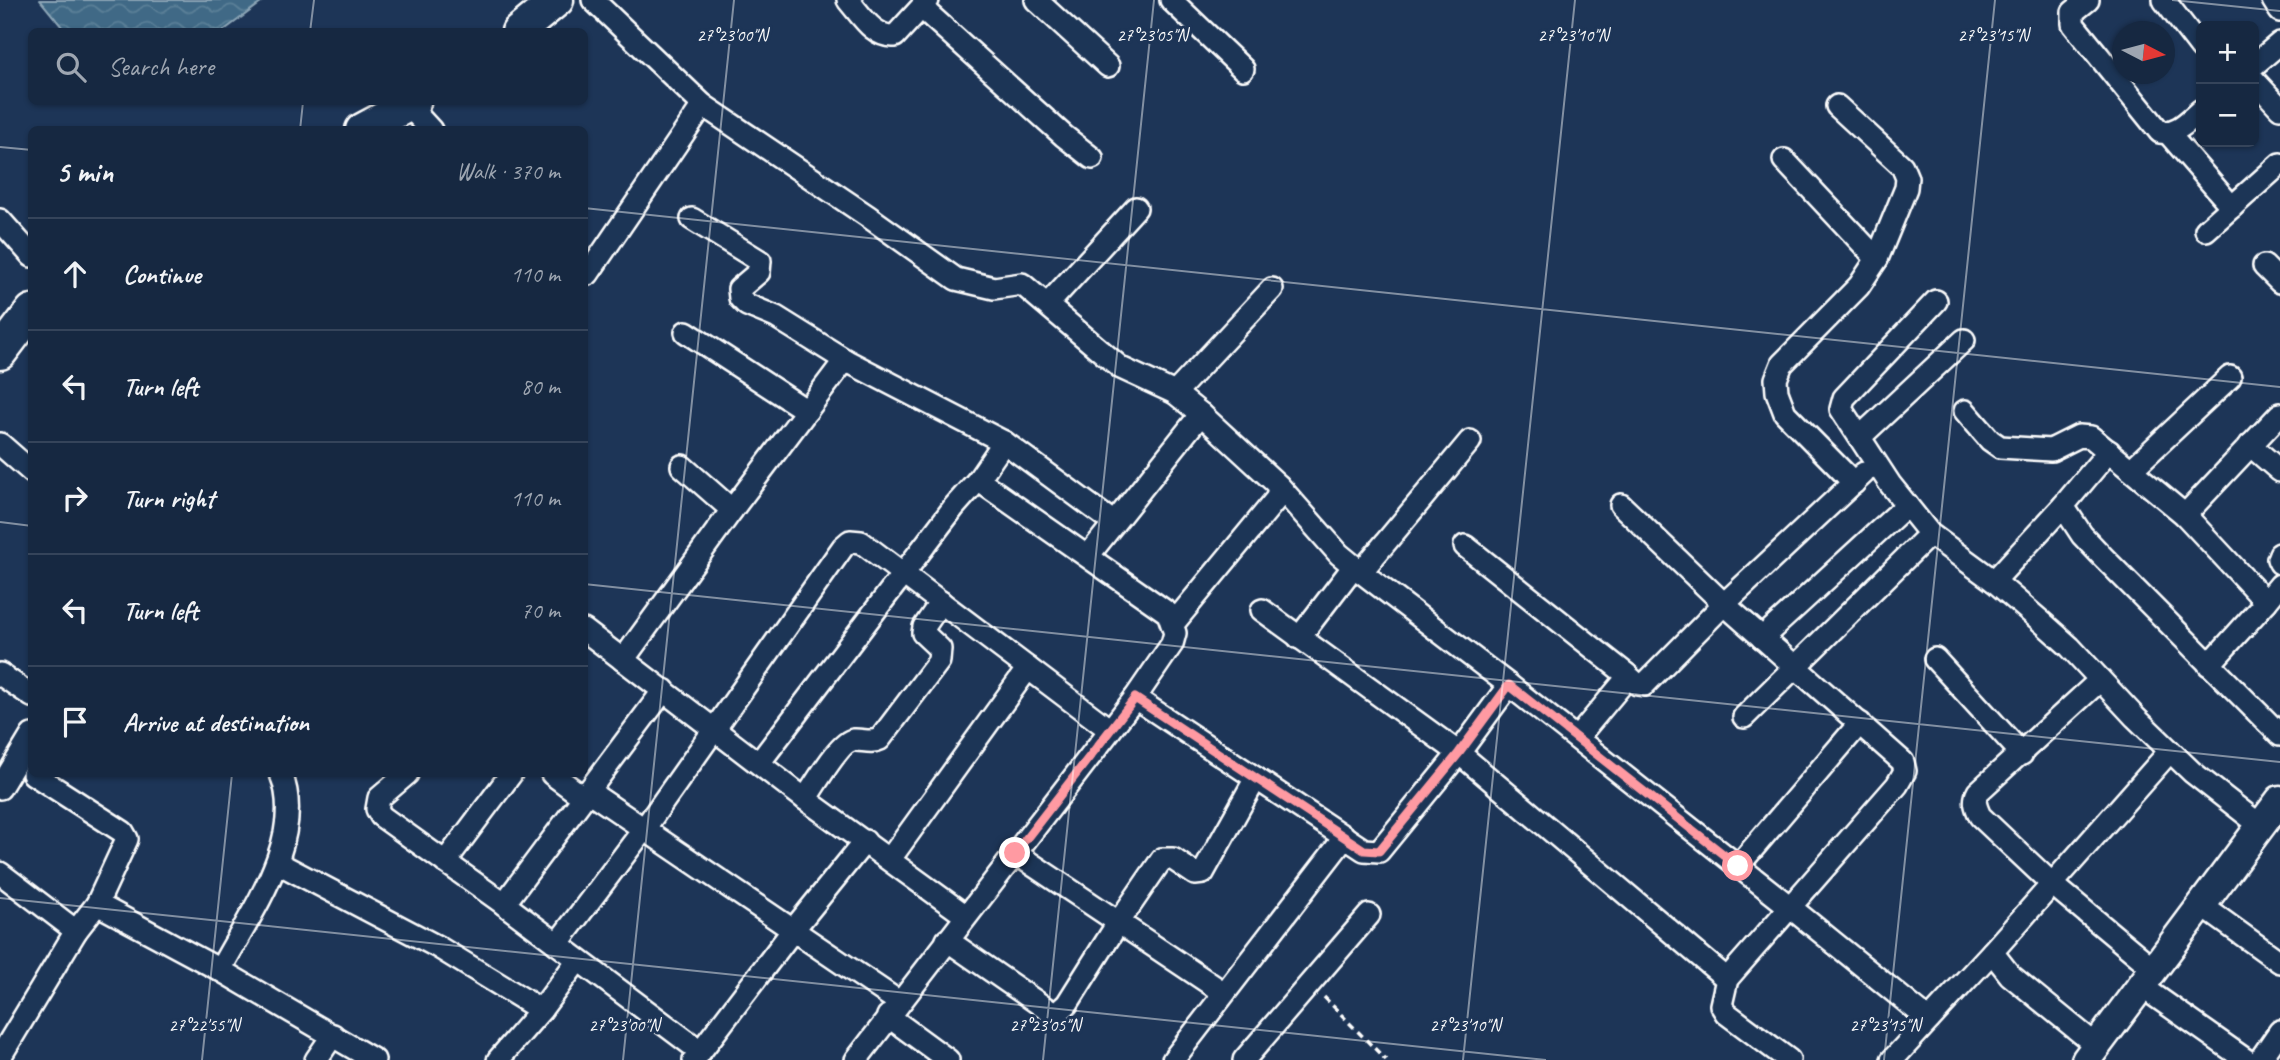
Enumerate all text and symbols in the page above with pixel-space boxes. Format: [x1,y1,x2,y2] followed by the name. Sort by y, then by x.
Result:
[2112,21,2175,84] north arrow
[2196,21,2259,147] map controls
[2196,21,2259,84] button: +
[697,24,771,46] text: 27°23'00"N
[1117,24,1191,46] text: 27°23'05"N
[1538,24,1612,46] text: 27°23'10"N
[1958,24,2032,46] text: 27°23'15"N
[28,28,588,105] search box
[52,48,90,86] icon: search
[108,50,214,83] text: Search here
[2196,84,2259,147] button: −
[56,153,113,191] text: 5 min
[456,157,560,186] text: Walk · 370 m
[56,255,94,293] icon: ahead
[123,258,201,291] text: Continue
[511,260,560,289] text: 110 m
[56,367,94,405] icon: left
[123,370,198,403] text: Turn left
[521,372,560,401] text: 80 m
[56,479,94,517] icon: right
[123,482,214,515] text: Turn right
[511,484,560,513] text: 110 m
[56,591,94,629] icon: left
[123,594,198,627] text: Turn left
[521,596,560,625] text: 70 m
[56,703,94,741] icon: arrive
[123,706,309,739] text: Arrive at destination
[999,837,1030,868] route end
[1722,850,1753,881] route start
[169,1014,243,1036] text: 27°22'55"N
[589,1014,663,1036] text: 27°23'00"N
[1010,1014,1084,1036] text: 27°23'05"N
[1430,1014,1504,1036] text: 27°23'10"N
[1850,1014,1924,1036] text: 27°23'15"N

